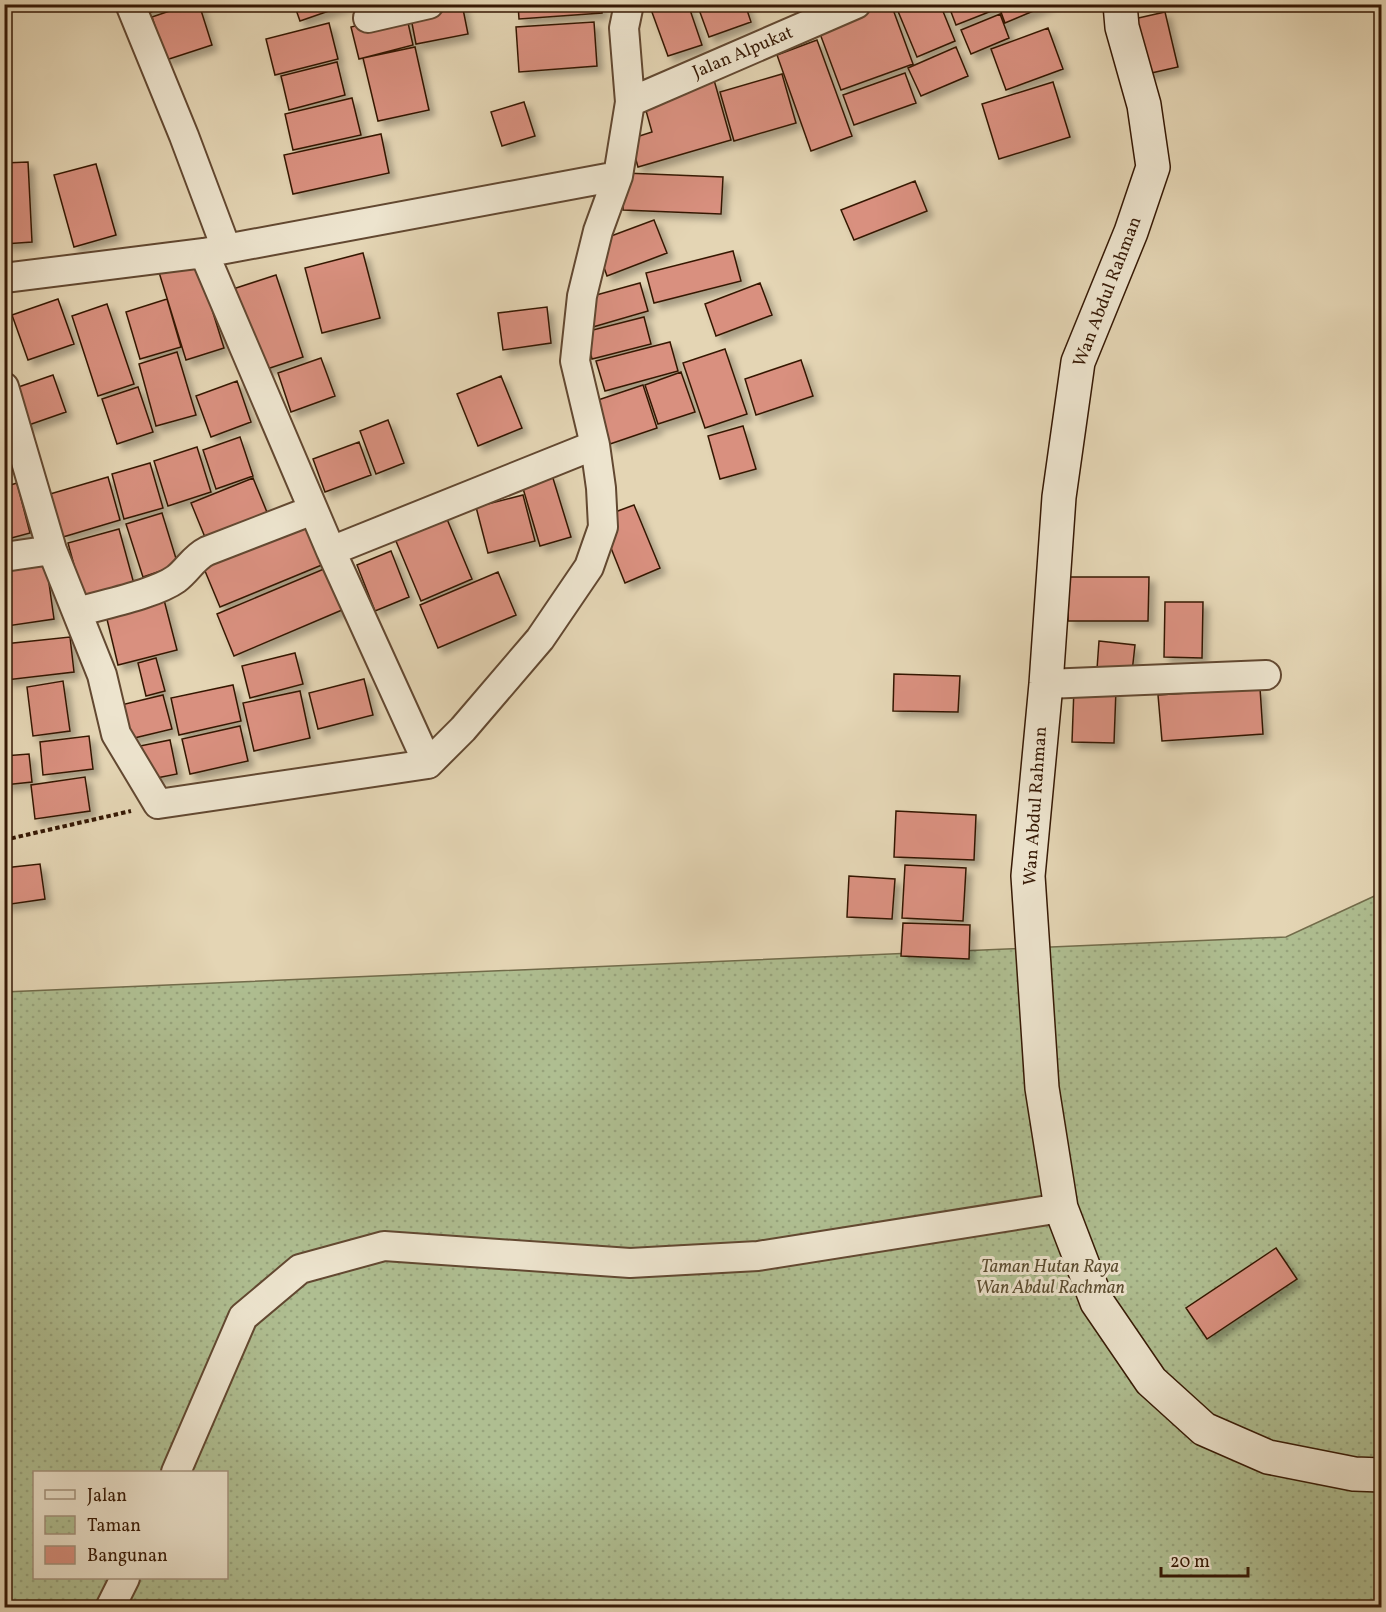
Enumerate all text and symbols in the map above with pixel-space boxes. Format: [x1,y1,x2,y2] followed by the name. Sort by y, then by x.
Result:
[689,21,797,85] street label: Jalan Alpukat
[1068,213,1148,371] street label: Wan Abdul Rahman
[1018,725,1054,886] street label: Wan Abdul Rahman
[975,1255,1125,1301] park label: Taman Hutan Raya Wan Abdul Rachman
[33,1471,228,1579] legend
[87,1484,127,1509] text: Jalan
[87,1514,141,1539] text: Taman
[1161,1540,1248,1578] scale bar
[87,1544,168,1569] text: Bangunan
[1170,1550,1210,1575] text: 20 m

